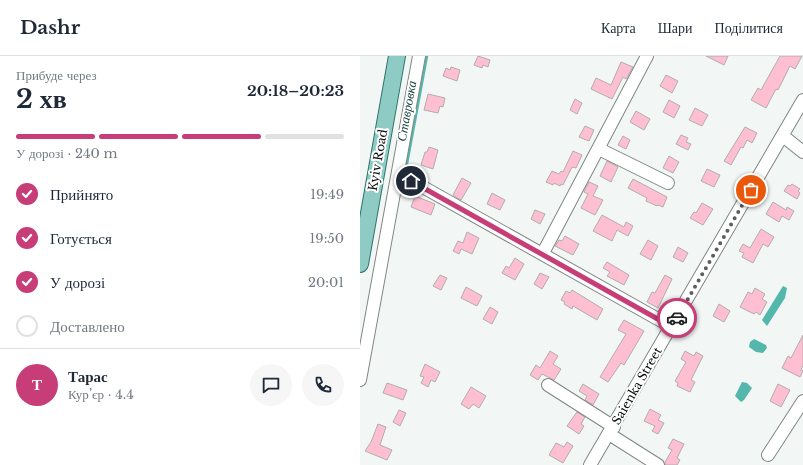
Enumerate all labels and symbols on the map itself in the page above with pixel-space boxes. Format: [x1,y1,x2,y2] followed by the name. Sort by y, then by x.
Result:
[393,79,420,143] water label: Ставровка
[365,128,390,192] street label: Kyiv Road
[394,164,428,198] pin
[734,173,768,207] pin
[657,298,697,338] courier
[608,344,665,427] street label: Saienka Street

